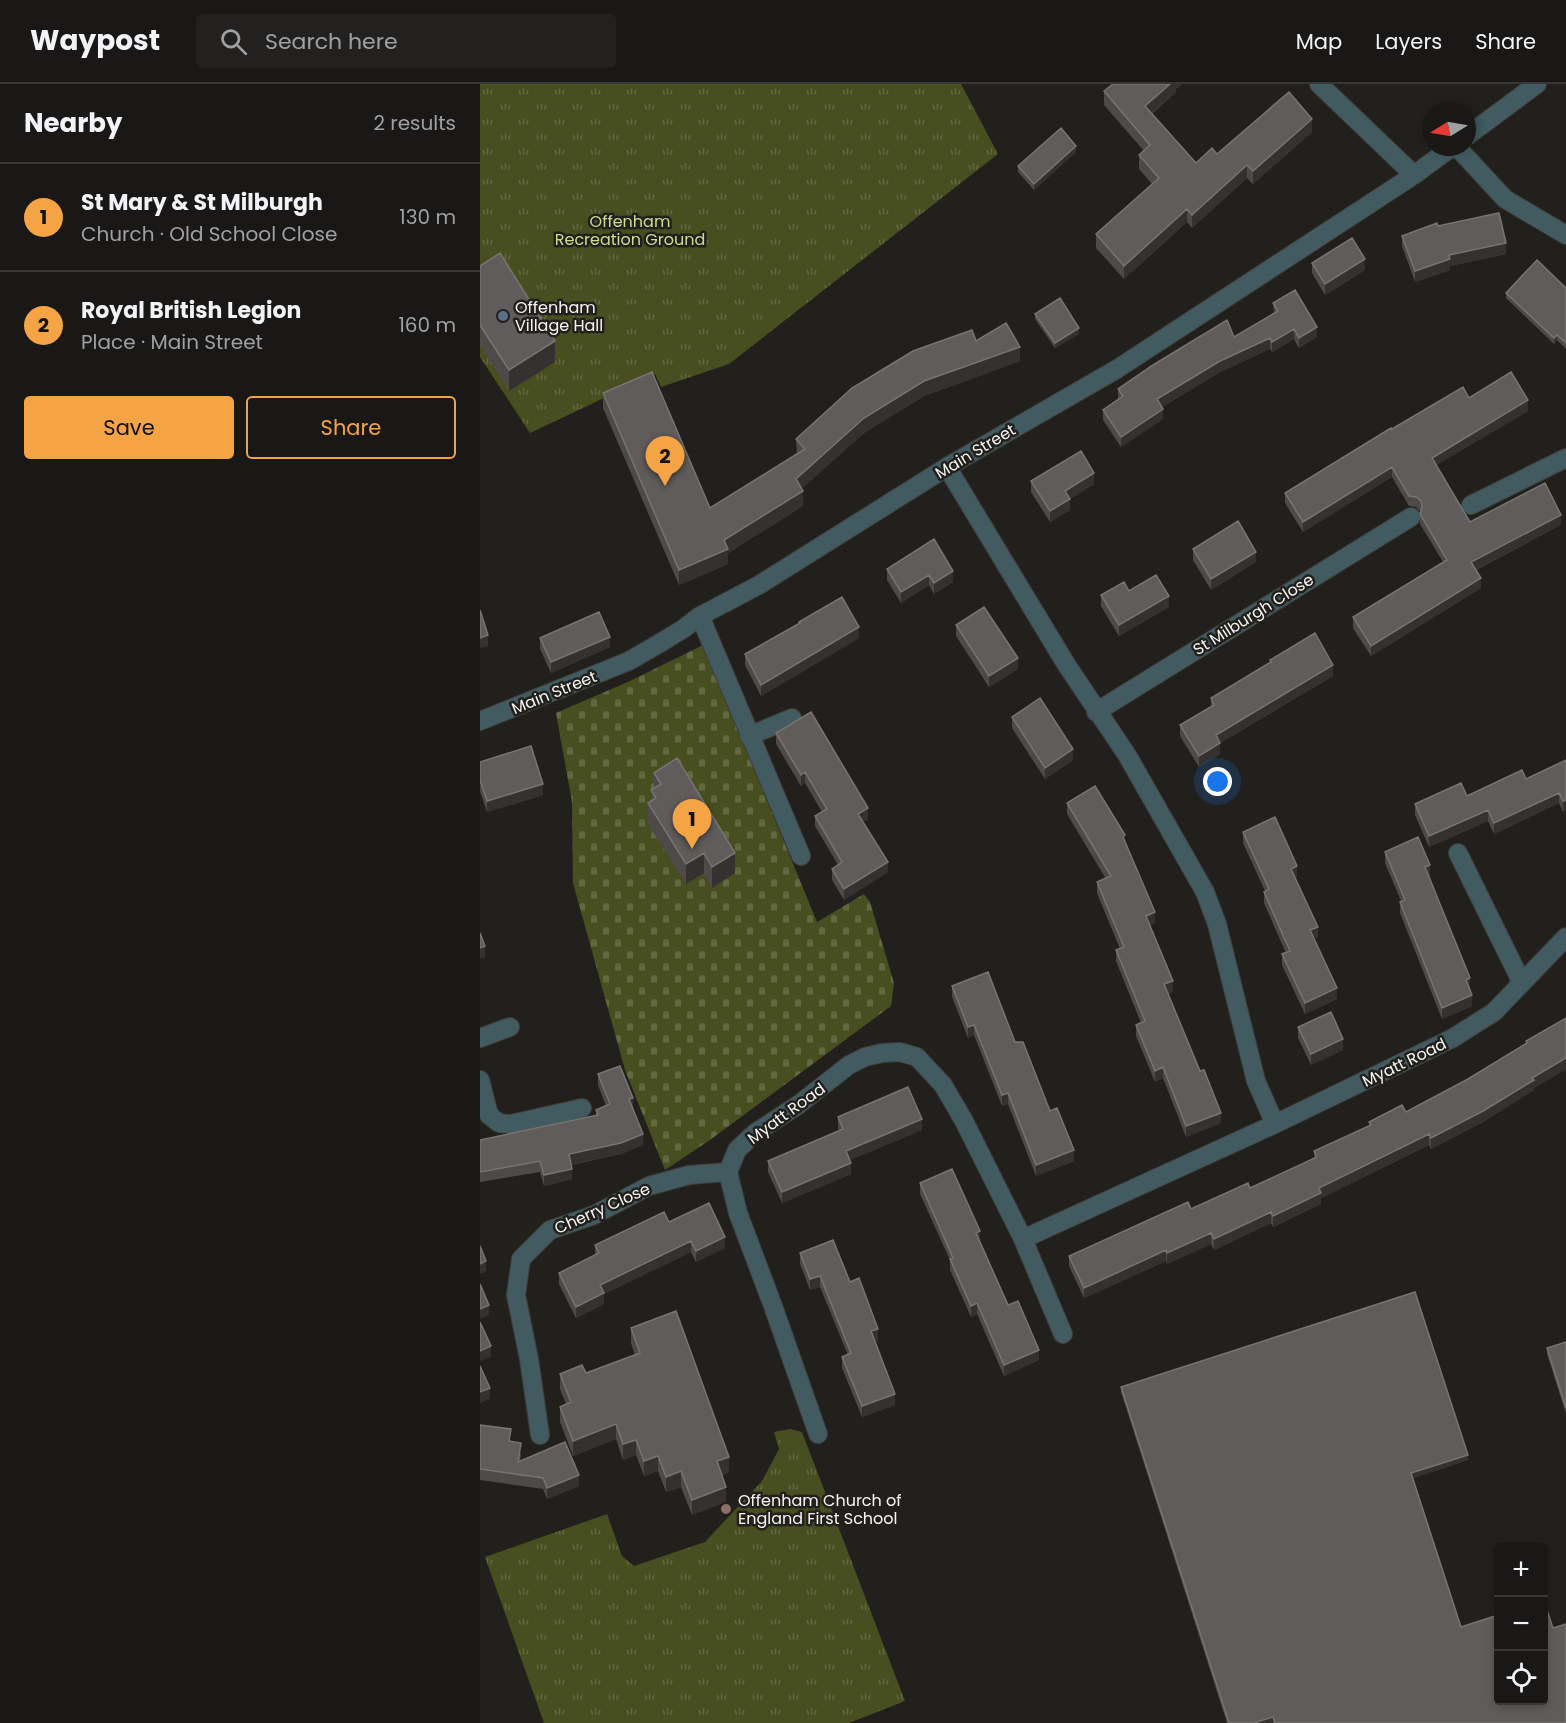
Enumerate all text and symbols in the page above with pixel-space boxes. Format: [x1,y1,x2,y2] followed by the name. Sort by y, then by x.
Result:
[196,14,616,68] search box
[30,21,160,60] text: Waypost
[217,25,250,58] icon: search
[265,26,398,57] text: Search here
[1296,27,1342,56] text: Map
[1375,27,1442,56] text: Layers
[1475,27,1536,56] text: Share
[1422,102,1476,156] north arrow
[24,105,122,141] text: Nearby
[373,109,456,137] text: 2 results
[81,187,323,218] text: St Mary & St Milburgh
[40,203,47,231] text: 1
[399,203,456,231] text: 130 m
[555,210,705,251] park label: Offenham Recreation Ground
[81,220,337,248] text: Church · Old School Close
[81,295,301,326] text: Royal British Legion
[515,296,603,337] place label: Offenham Village Hall
[496,309,510,323] marker: Offenham Village Hall
[38,311,49,339] text: 2
[398,311,456,339] text: 160 m
[81,328,263,356] text: Place · Main Street
[24,396,234,459] button: Save
[246,396,456,459] button: Share
[931,418,1020,484] street label: Main Street
[646,436,684,486] pin: 2
[1189,568,1318,661] street label: St Milburgh Close
[508,665,600,720] street label: Main Street
[1203,767,1232,796] your location
[672,800,712,849] pin: 1
[1358,1032,1450,1093] street label: Myatt Road
[743,1077,830,1149] street label: Myatt Road
[551,1177,654,1240] street label: Cherry Close
[738,1489,902,1530] place label: Offenham Church of England First School
[719,1502,733,1516] marker: Offenham Church of England First School
[1494,1543,1548,1705] map controls
[1494,1543,1548,1597] button: +
[1494,1597,1548,1651] button: −
[1494,1651,1548,1705] button: locate

